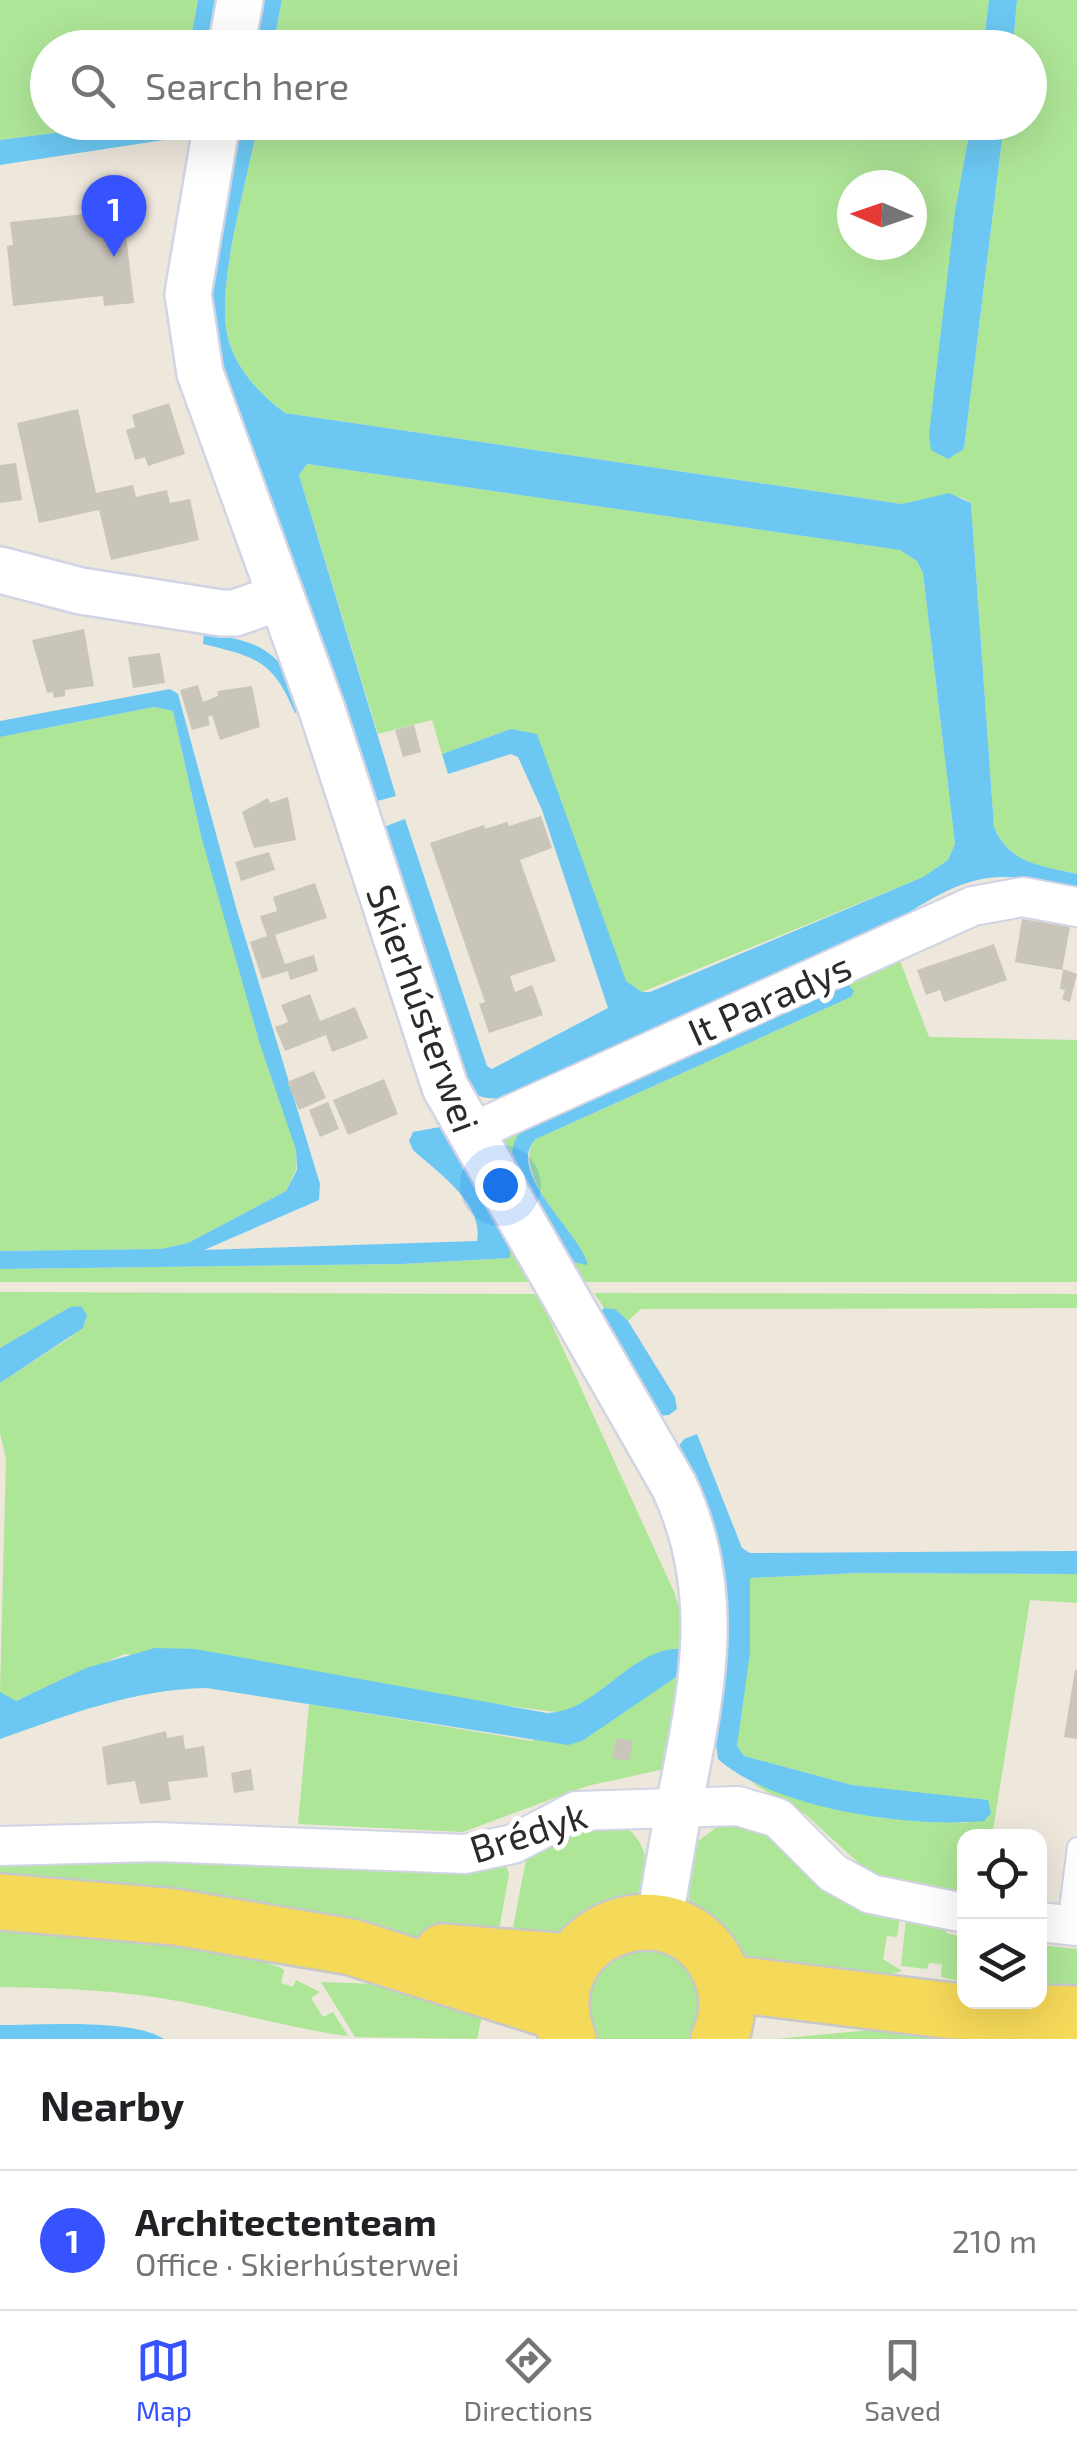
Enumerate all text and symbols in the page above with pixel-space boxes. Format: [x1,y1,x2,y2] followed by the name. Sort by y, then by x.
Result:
[30,30,1047,140] search box
[65,58,120,113] icon: search
[145,62,349,108] text: Search here
[837,170,927,260] north arrow
[82,174,146,257] pin: 1
[358,878,490,1138] street label: Skierhústerwei
[680,942,858,1054] street label: It Paradys
[475,1160,526,1211] your location
[464,1791,592,1871] street label: Brédyk
[957,1829,1047,2009] map controls
[957,1829,1047,1919] button: locate
[957,1919,1047,2009] button: layers
[40,2079,184,2129] text: Nearby
[135,2198,437,2244] text: Architectenteam
[66,2221,79,2259] text: 1
[952,2221,1037,2259] text: 210 m
[135,2244,459,2282] text: Office · Skierhústerwei
[136,2333,192,2427] tab: Map
[464,2333,593,2427] tab: Directions
[864,2333,941,2427] tab: Saved

